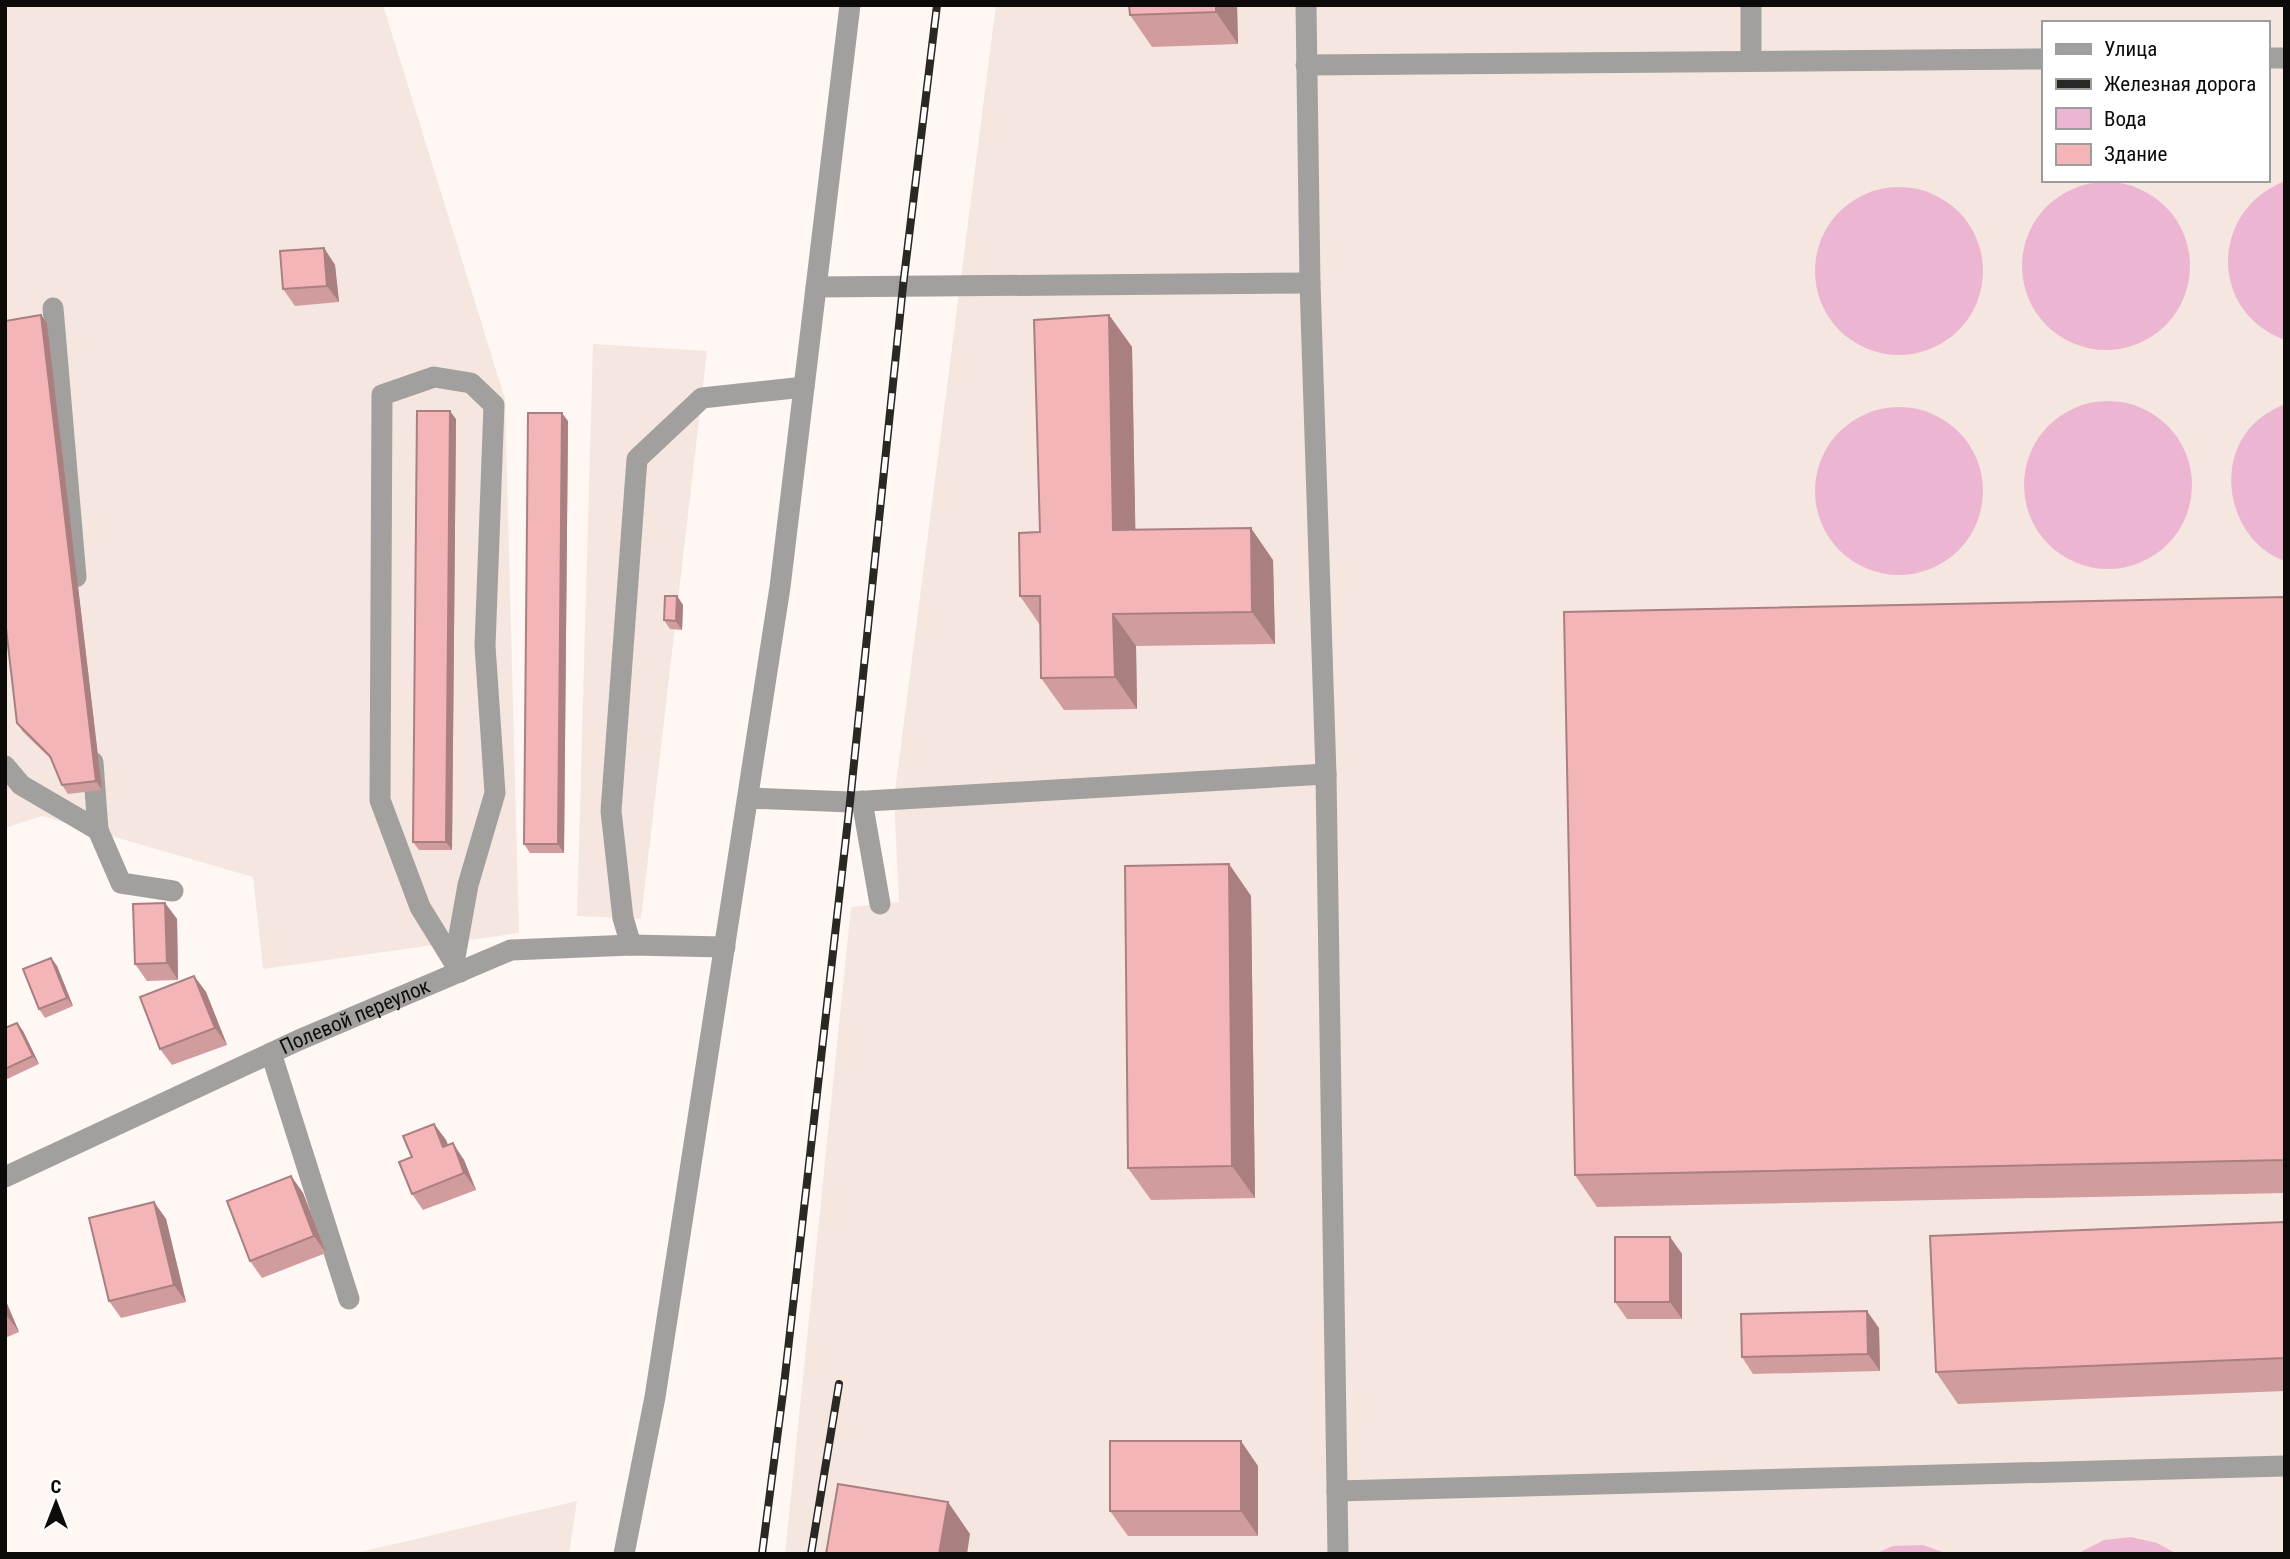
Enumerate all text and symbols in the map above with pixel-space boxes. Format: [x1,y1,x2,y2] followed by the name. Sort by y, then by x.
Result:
[2042,21,2269,182] legend
[2104,37,2157,61] text: Улица
[2104,72,2256,96] text: Железная дорога
[2104,107,2147,131] text: Вода
[2104,142,2168,166] text: Здание
[276,974,434,1059] street label: Полевой переулок
[21,1468,91,1538] north arrow
[51,1475,62,1498] text: С

